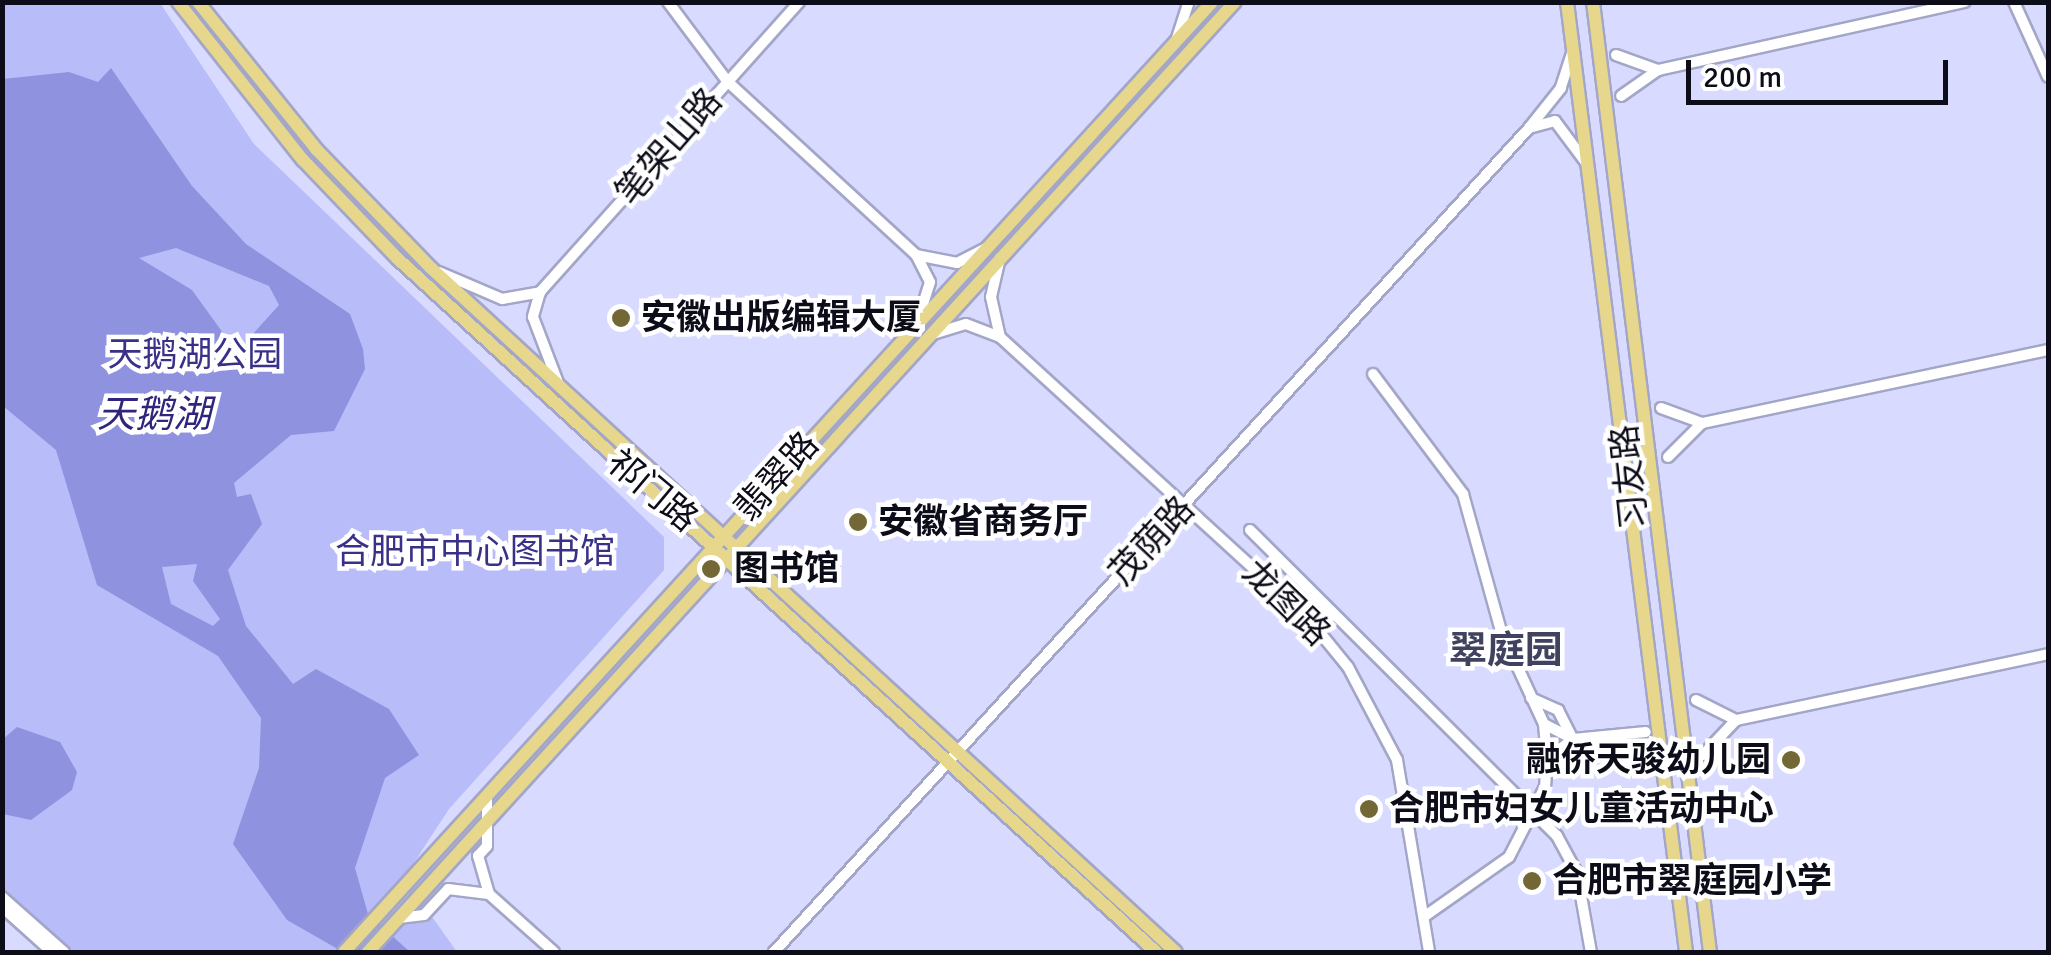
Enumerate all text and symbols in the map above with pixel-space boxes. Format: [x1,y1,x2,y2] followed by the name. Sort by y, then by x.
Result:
[1691,40,1954,102] scale bar
[1703,59,1782,96] text: 200 m
[607,80,731,214] street label: 笔架山路
[641,297,921,339] place label: 安徽出版编辑大厦
[610,307,632,329] marker: 安徽出版编辑大厦
[108,334,282,376] park label: 天鹅湖公园
[97,392,211,438] water label: 天鹅湖
[1604,423,1656,531] street label: 习友路
[726,424,828,530] street label: 翡翠路
[598,441,706,541] street label: 祁门路
[1101,488,1203,594] street label: 茂荫路
[878,501,1088,543] place label: 安徽省商务厅
[847,511,869,533] marker: 安徽省商务厅
[335,531,615,573] park label: 合肥市中心图书馆
[734,548,839,590] place label: 图书馆
[1234,551,1338,655] street label: 龙图路
[698,556,724,582] marker: 图书馆
[1449,628,1563,674] district label: 翠庭园
[1526,739,1771,781] place label: 融侨天骏幼儿园
[1780,749,1802,771] marker: 融侨天骏幼儿园
[1389,788,1774,830] place label: 合肥市妇女儿童活动中心
[1358,798,1380,820] marker: 合肥市妇女儿童活动中心
[1552,860,1832,902] place label: 合肥市翠庭园小学
[1521,870,1543,892] marker: 合肥市翠庭园小学

